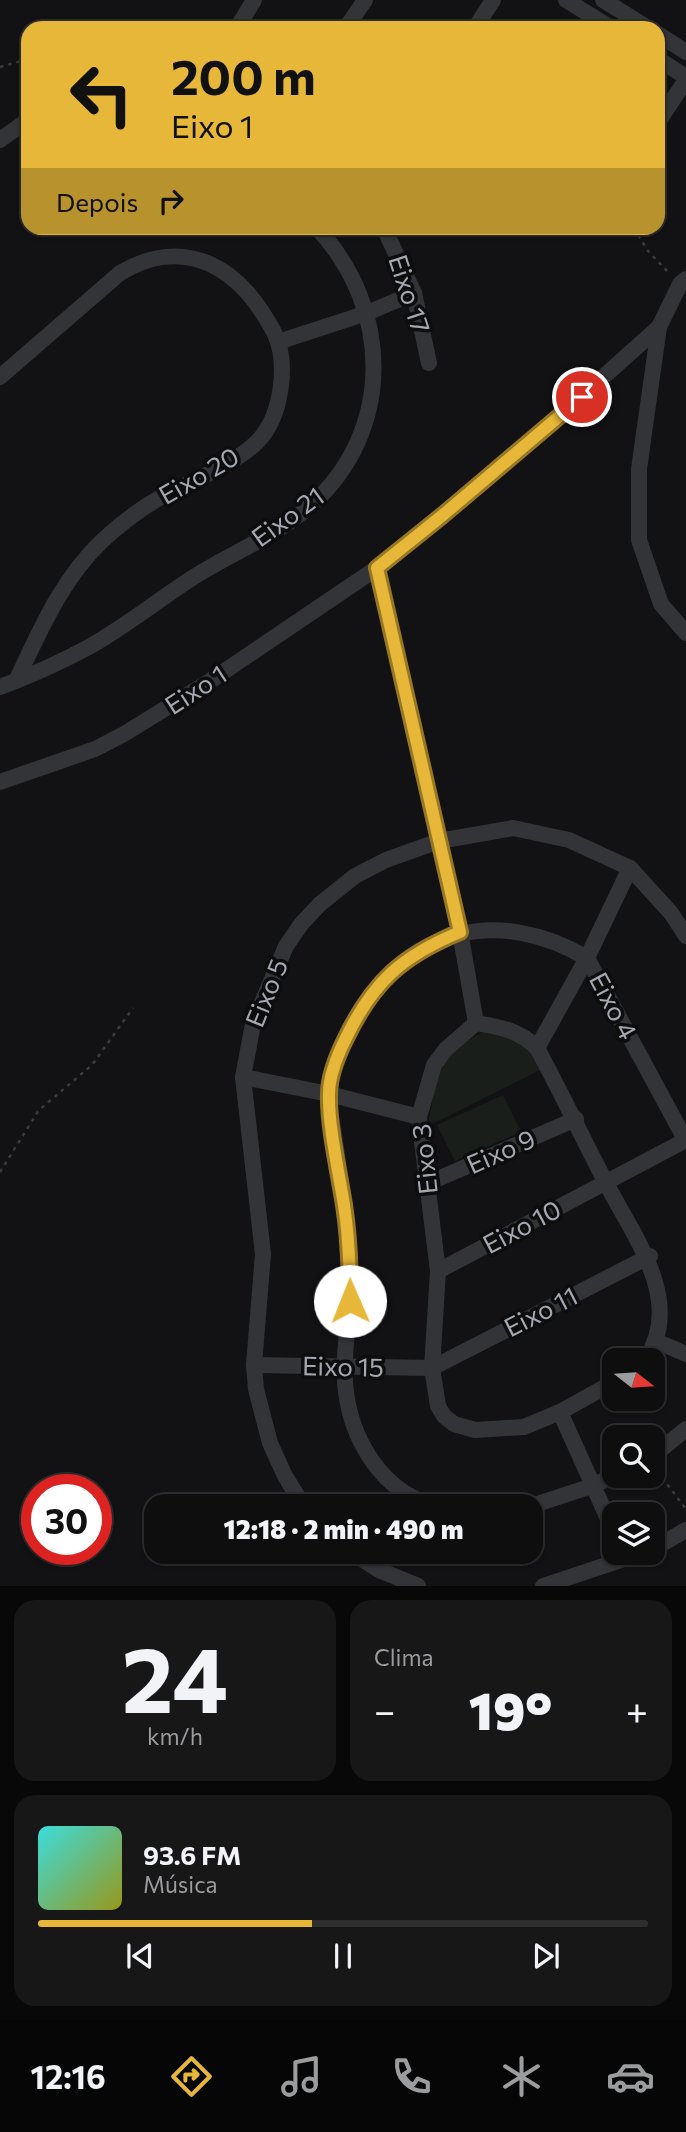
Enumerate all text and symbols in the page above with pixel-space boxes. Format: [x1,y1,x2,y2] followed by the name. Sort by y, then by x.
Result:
[171,45,316,105] text: 200 m
[56,49,147,140] icon: left
[171,105,253,145] text: Eixo 1
[152,182,190,220] icon: right
[56,186,138,217] text: Depois
[383,250,438,337] street label: Eixo 17
[552,367,612,427] pin
[563,378,601,416] icon: arrive
[153,439,244,510] street label: Eixo 20
[245,479,329,552] street label: Eixo 21
[159,658,232,720] street label: Eixo 1
[238,954,293,1031] street label: Eixo 5
[584,966,645,1044] street label: Eixo 4
[404,1122,443,1196] street label: Eixo 3
[461,1122,539,1179] street label: Eixo 9
[477,1192,566,1259] street label: Eixo 10
[313,1264,387,1338] position arrow
[498,1279,582,1342] street label: Eixo 11
[602,1348,665,1410] north arrow
[602,1348,665,1565] map controls
[302,1349,384,1382] street label: Eixo 15
[602,1425,665,1488] button: search
[21,1474,112,1565] speed limit sign: 30
[602,1502,665,1565] button: layers
[224,1513,463,1544] text: 12:18 · 2 min · 490 m
[122,1620,228,1732] text: 24
[374,1643,434,1671] text: Clima
[469,1677,552,1741] text: 19°
[374,1686,396,1733] text: −
[626,1686,648,1733] text: +
[147,1722,203,1750] text: km/h
[143,1839,241,1870] text: 93.6 FM
[143,1870,218,1898] text: Música
[121,1937,159,1975] icon: previous
[324,1937,362,1975] icon: pause
[527,1937,565,1975] icon: next
[167,2052,216,2101] icon: directions
[277,2052,326,2101] icon: music
[387,2052,436,2101] icon: phone
[497,2052,546,2101] icon: climate
[606,2052,655,2101] icon: car
[30,2056,106,2096] text: 12:16

